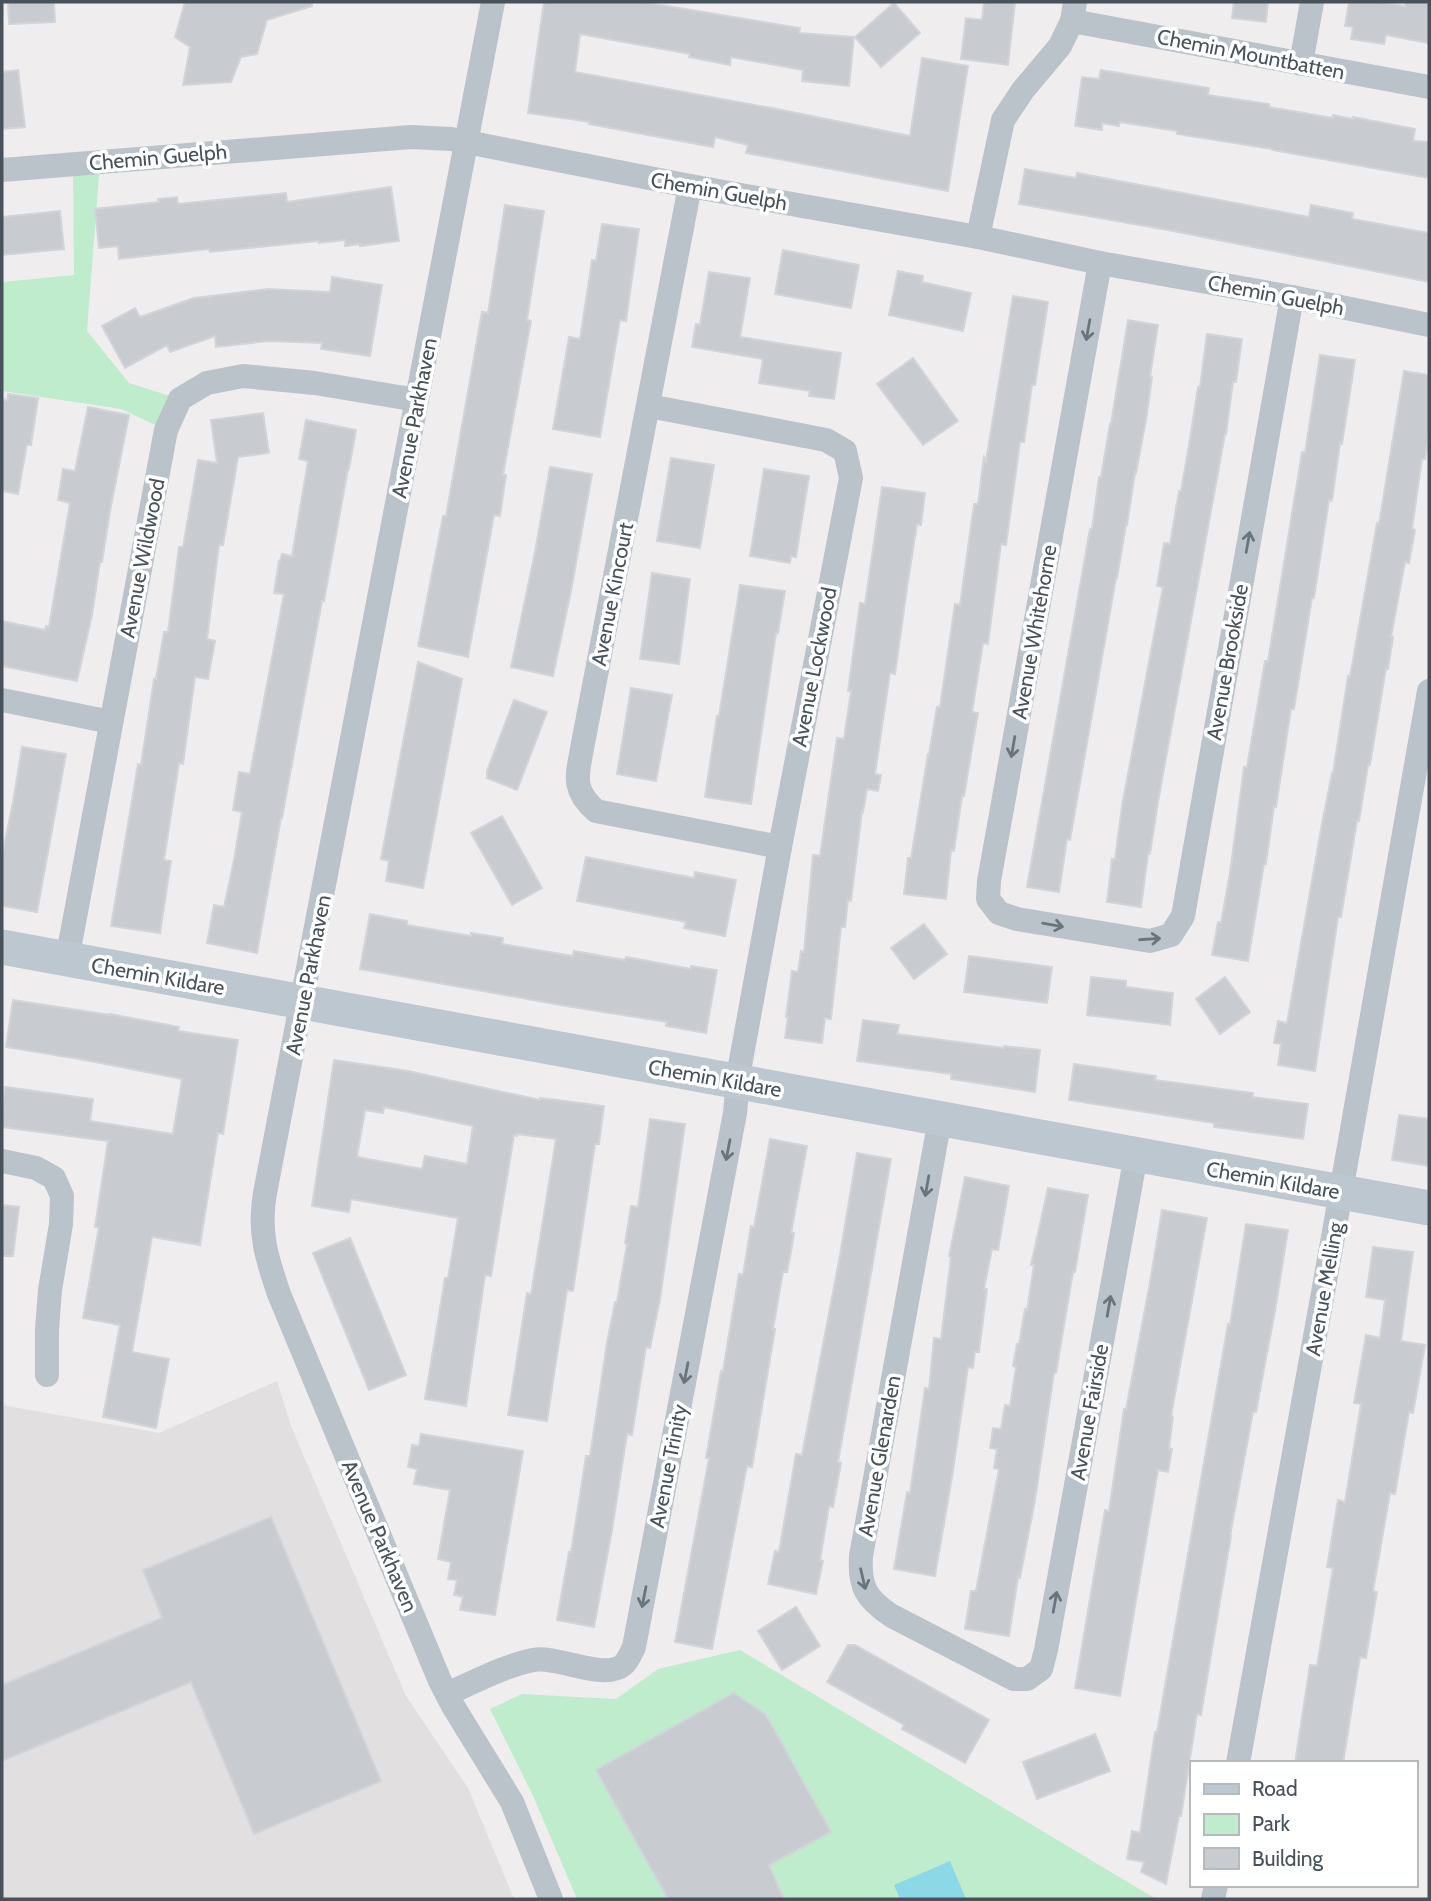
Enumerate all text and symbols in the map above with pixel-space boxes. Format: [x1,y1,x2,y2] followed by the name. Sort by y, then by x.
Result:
[1155,24,1347,84] street label: Chemin Mountbatten
[88,139,228,175] street label: Chemin Guelph
[649,167,789,215] street label: Chemin Guelph
[1206,270,1346,320] street label: Chemin Guelph
[1081,318,1094,341] one-way arrow
[386,336,442,500] street label: Avenue Parkhaven
[114,476,170,640] street label: Avenue Wildwood
[586,520,638,668] street label: Avenue Kincourt
[1242,531,1255,554] one-way arrow
[1006,543,1062,721] street label: Avenue Whitehorne
[1201,582,1253,742] street label: Avenue Brookside
[786,585,842,749] street label: Avenue Lockwood
[1006,735,1019,758] one-way arrow
[280,893,336,1057] street label: Avenue Parkhaven
[1041,919,1064,933] one-way arrow
[1138,932,1161,945] one-way arrow
[89,952,227,1000] street label: Chemin Kildare
[646,1054,784,1102] street label: Chemin Kildare
[720,1138,734,1161] one-way arrow
[1204,1156,1342,1204] street label: Chemin Kildare
[920,1174,934,1197] one-way arrow
[1300,1220,1348,1358] street label: Avenue Melling
[1103,1295,1116,1318] one-way arrow
[1065,1342,1113,1482] street label: Avenue Fairside
[679,1362,692,1384] one-way arrow
[853,1373,905,1539] street label: Avenue Glenarden
[644,1402,692,1530] street label: Avenue Trinity
[337,1456,423,1616] street label: Avenue Parkhaven
[857,1567,870,1589] one-way arrow
[637,1585,650,1608] one-way arrow
[1048,1592,1062,1614] one-way arrow
[1190,1761,1417,1887] legend
[1252,1776,1298,1801] text: Road
[1252,1811,1290,1836] text: Park
[1252,1846,1324,1871] text: Building

